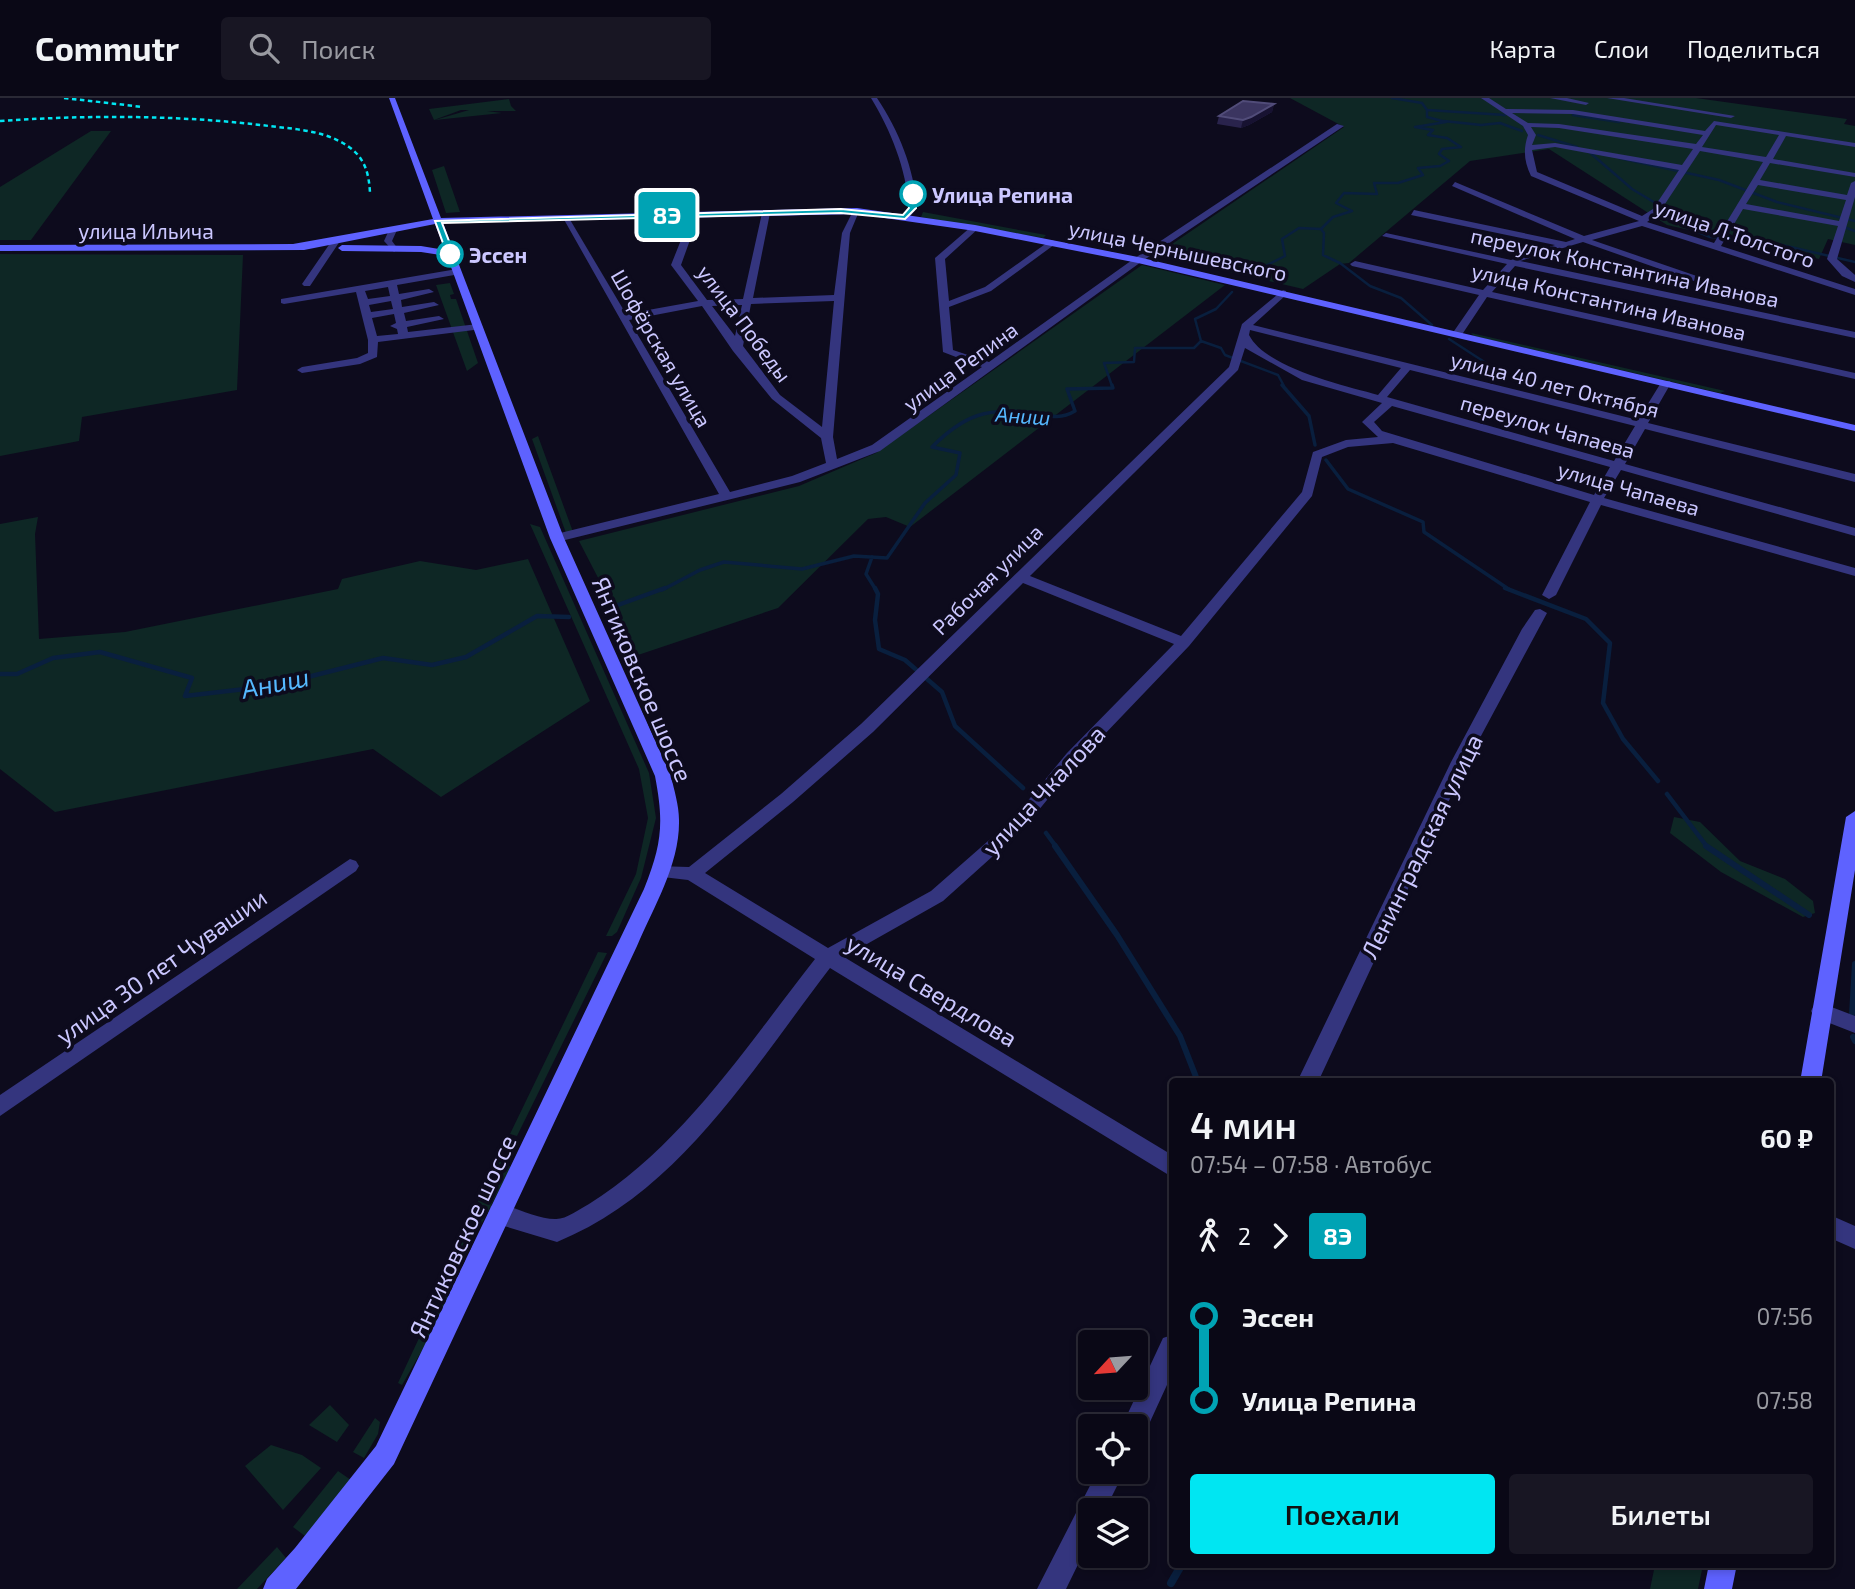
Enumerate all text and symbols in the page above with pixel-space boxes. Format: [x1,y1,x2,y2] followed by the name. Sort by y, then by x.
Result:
[221,17,711,80] search box
[35,28,179,68] text: Commutr
[245,29,283,67] icon: search
[301,33,375,64] text: Поиск
[1489,34,1556,63] text: Карта
[1594,34,1649,63] text: Слои
[1687,34,1820,63] text: Поделиться
[900,181,926,207] marker: Улица Репина
[932,182,1073,207] place label: Улица Репина
[636,192,698,238] line badge: 8Э
[1651,194,1819,273] street label: улица Л.Толстого
[652,200,682,229] text: 8Э
[1066,215,1289,286] street label: улица Чернышевского
[78,218,214,244] street label: улица Ильича
[1468,222,1781,313] street label: переулок Константина Иванова
[437,241,463,267] marker: Эссен
[469,242,527,267] place label: Эссен
[1469,257,1749,346] street label: улица Константина Иванова
[692,260,797,387] street label: улица Победы
[606,265,717,432] street label: Шофёрская улица
[898,316,1023,417] street label: улица Репина
[1448,346,1662,423] street label: улица 40 лет Октября
[1458,389,1638,464] street label: переулок Чапаева
[994,401,1051,429] water label: Аниш
[1555,456,1703,521] street label: улица Чапаева
[927,519,1048,640] street label: Рабочая улица
[587,572,699,786] street label: Янтиковское шоссе
[238,660,311,704] water label: Аниш
[975,719,1111,862] street label: улица Чкалова
[1354,729,1489,963] street label: Ленинградская улица
[50,882,272,1051] street label: улица 30 лет Чувашии
[841,928,1023,1053] street label: улица Свердлова
[1190,1101,1297,1147] text: 4 мин
[1760,1122,1813,1153] text: 60 ₽
[402,1130,522,1342] street label: Янтиковское шоссе
[1190,1150,1432,1178] text: 07:54 – 07:58 · Автобус
[1190,1217,1228,1255] icon: walk
[1261,1217,1299,1255] icon: forward
[1323,1221,1352,1250] text: 8Э
[1238,1222,1251,1250] text: 2
[1242,1301,1314,1332] text: Эссен
[1756,1302,1813,1330] text: 07:56
[1078,1330,1148,1400] north arrow
[1078,1330,1148,1568] map controls
[1242,1385,1416,1416] text: Улица Репина
[1756,1386,1813,1414] text: 07:58
[1078,1414,1148,1484] button: locate
[1190,1474,1495,1554] button: Поехали
[1509,1474,1813,1554] button: Билеты
[1078,1498,1148,1568] button: layers

